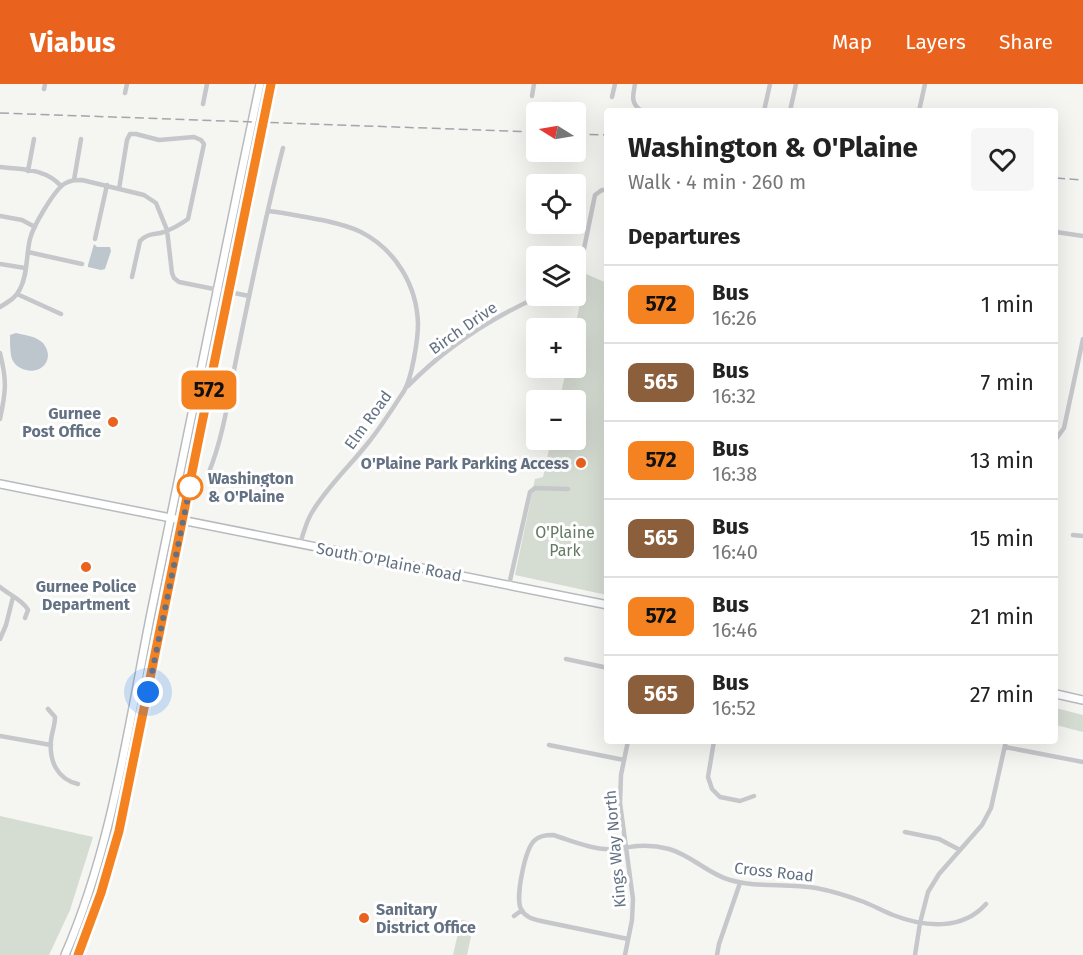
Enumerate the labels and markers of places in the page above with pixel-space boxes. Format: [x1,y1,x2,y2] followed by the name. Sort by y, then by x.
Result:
[22,404,101,441] place label: Gurnee Post Office
[106,415,120,429] marker: Gurnee Post Office
[361,454,569,473] place label: O'Plaine Park Parking Access
[574,456,588,470] marker: O'Plaine Park Parking Access
[208,469,294,506] place label: Washington & O'Plaine
[177,474,203,500] marker: Washington & O'Plaine
[79,560,93,574] marker: Gurnee Police Department
[36,577,136,614] place label: Gurnee Police Department
[376,900,476,937] place label: Sanitary District Office
[357,911,371,925] marker: Sanitary District Office

